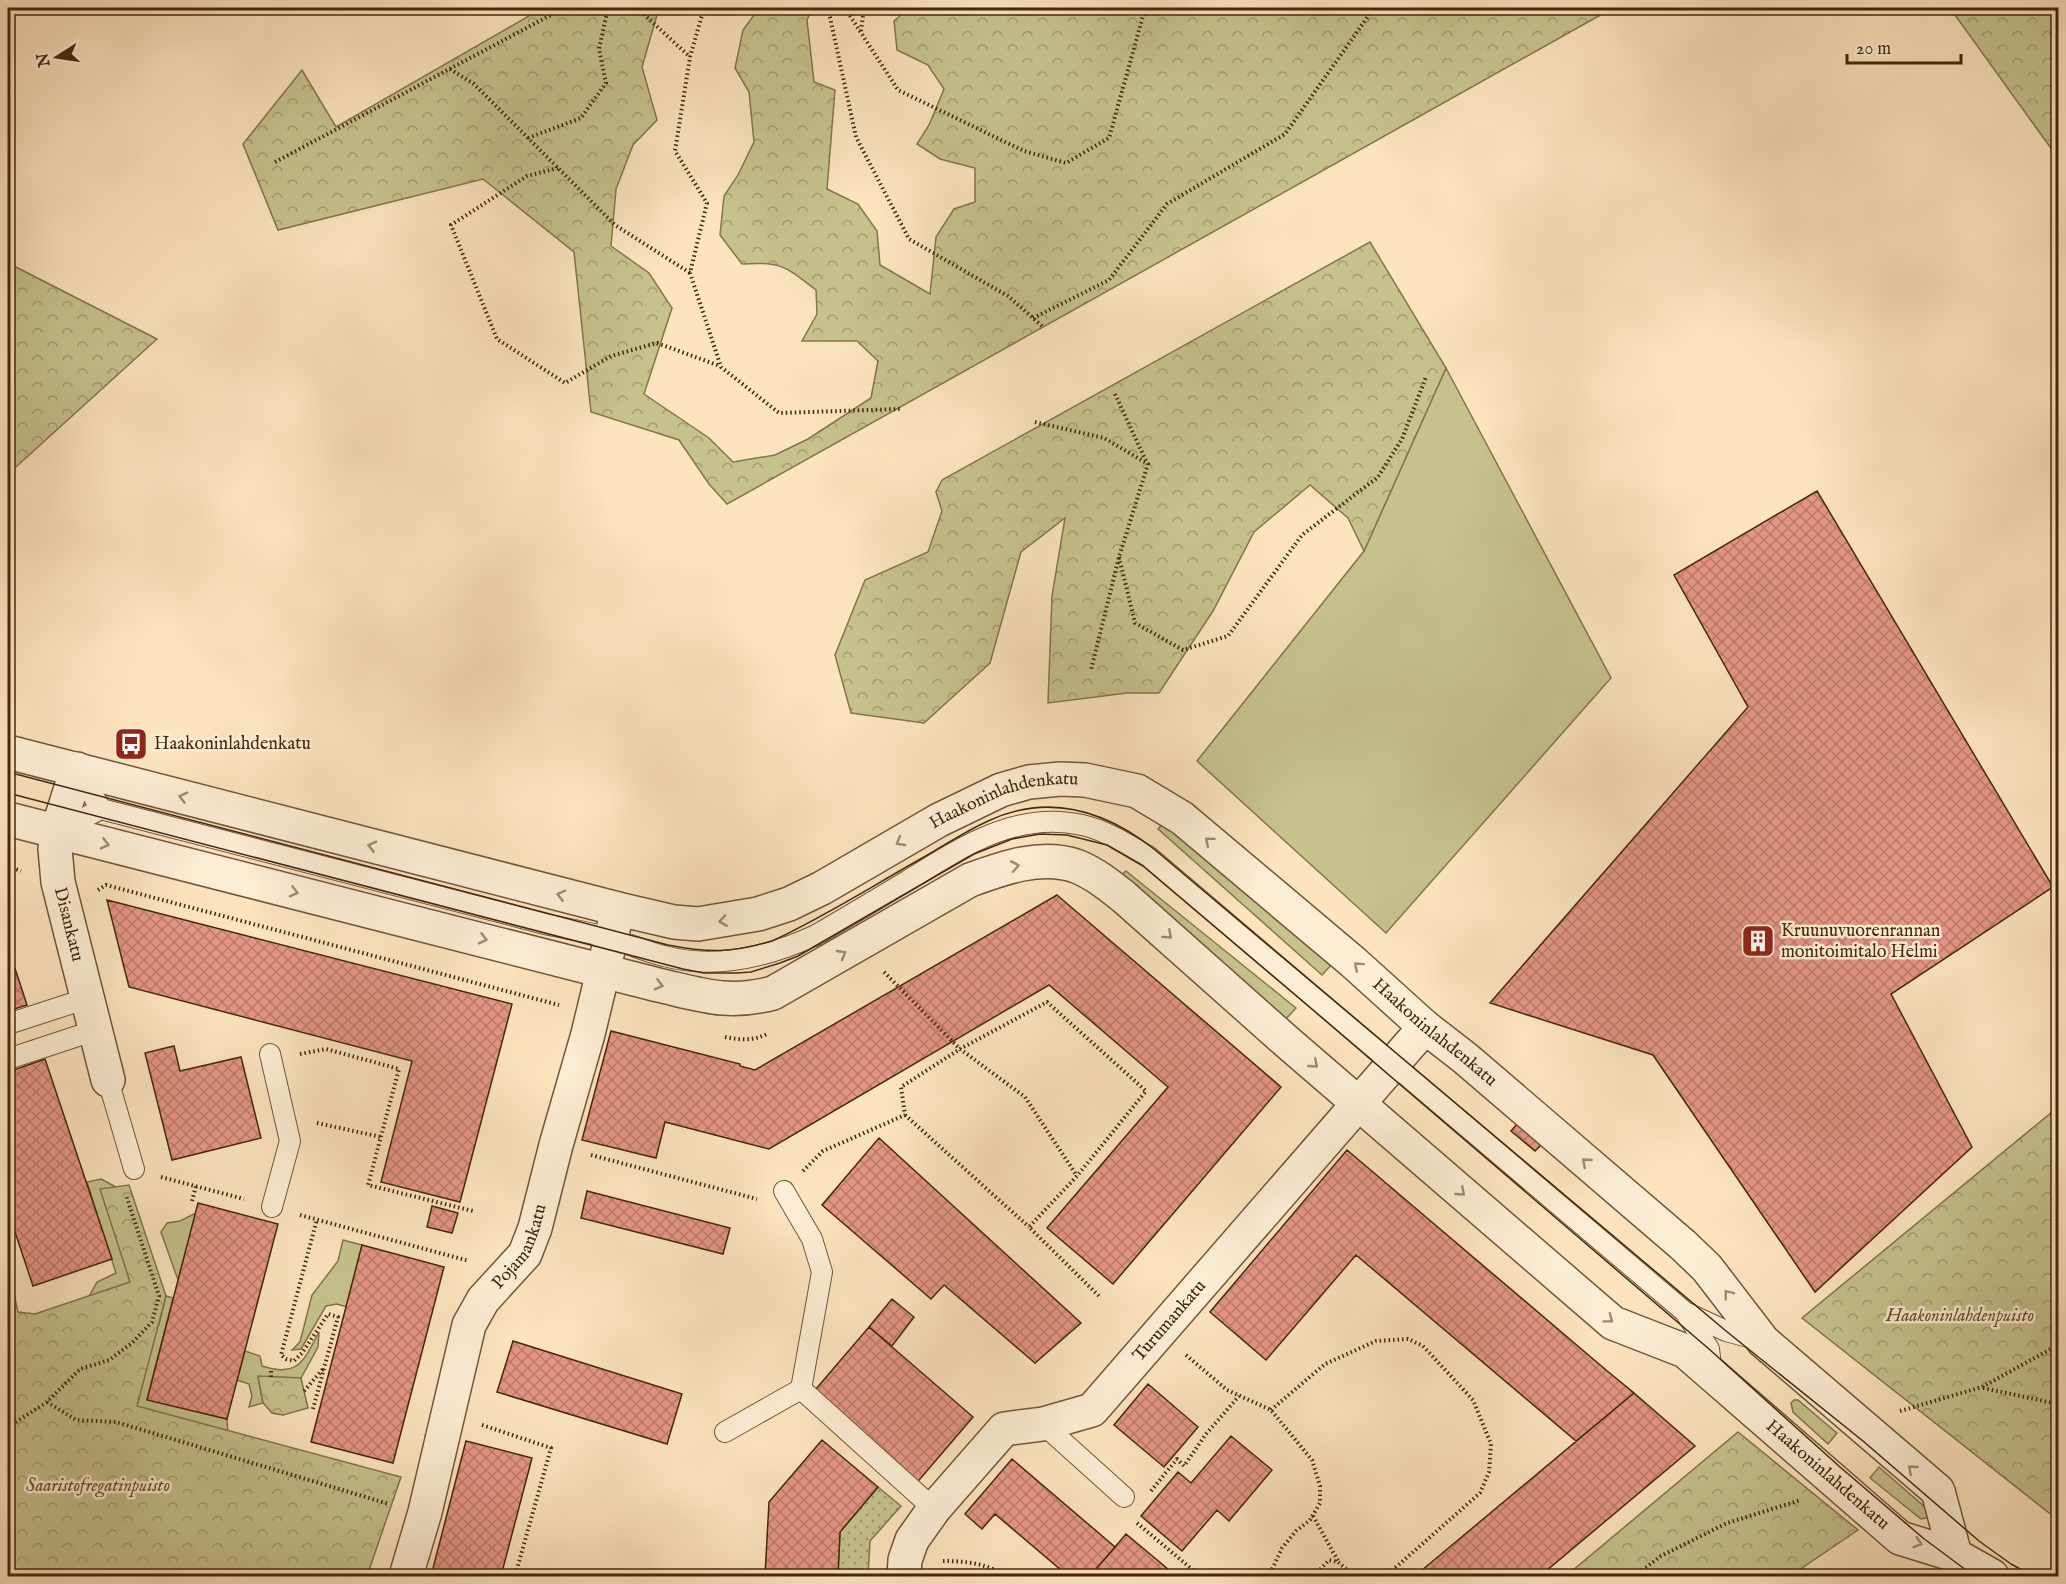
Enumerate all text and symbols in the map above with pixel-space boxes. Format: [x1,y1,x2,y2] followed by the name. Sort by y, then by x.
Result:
[27,27,87,87] north arrow
[1847,27,1961,65] scale bar
[1856,38,1891,61] text: 20 m
[33,51,56,70] text: N
[113,726,149,762] bus stop icon: Haakoninlahdenkatu
[154,733,311,756] place label: Haakoninlahdenkatu
[925,767,1079,835] street label: Haakoninlahdenkatu
[179,791,189,804] one-way arrow
[896,835,906,847] one-way arrow
[100,836,110,849] one-way arrow
[1205,837,1216,848] one-way arrow
[367,840,377,853] one-way arrow
[1010,860,1020,873] one-way arrow
[289,884,299,897] one-way arrow
[48,885,89,964] street label: Disankatu
[556,889,566,902] one-way arrow
[719,914,728,926] one-way arrow
[1781,920,1941,964] place label: Kruunuvuorenrannan monitoimitalo Helmi
[1740,923,1776,959] building icon: Kruunuvuorenrannan monitoimitalo Helmi
[1161,928,1172,939] one-way arrow
[478,932,488,945] one-way arrow
[836,950,846,961] one-way arrow
[1354,962,1365,973] one-way arrow
[1367,973,1502,1092] street label: Haakoninlahdenkatu
[654,977,664,990] one-way arrow
[1307,1057,1318,1068] one-way arrow
[1582,1158,1593,1169] one-way arrow
[1454,1185,1465,1196] one-way arrow
[487,1202,552,1294] street label: Pojamankatu
[1128,1275,1211,1366] street label: Turumankatu
[1724,1290,1735,1301] one-way arrow
[1885,1305,2034,1328] park label: Haakoninlahdenpuisto
[1603,1312,1614,1323] one-way arrow
[1761,1415,1894,1535] street label: Haakoninlahdenkatu
[1908,1465,1919,1476] one-way arrow
[26,1475,170,1498] park label: Saaristofregatinpuisto
[1912,1536,1923,1548] one-way arrow

